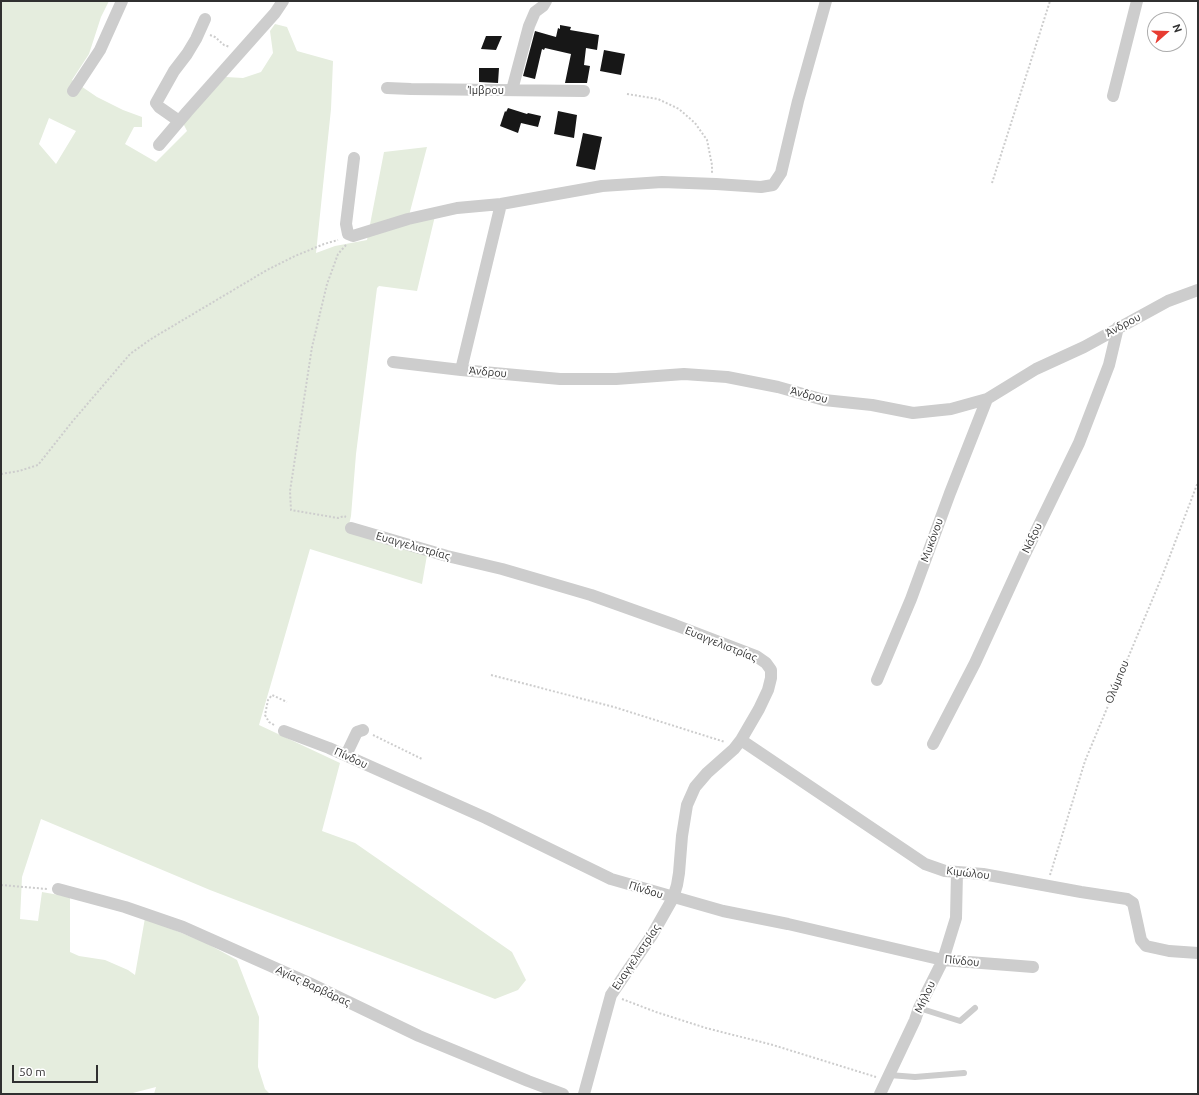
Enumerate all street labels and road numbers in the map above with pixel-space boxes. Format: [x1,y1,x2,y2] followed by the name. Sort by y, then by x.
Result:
[468,83,504,97] street label: Ίμβρου
[1103,310,1143,340] street label: Άνδρου
[469,364,507,380] street label: Άνδρου
[789,384,829,406] street label: Άνδρου
[918,516,946,564] street label: Μυκόνου
[1019,521,1045,555] street label: Νάξου
[374,529,452,563] street label: Ευαγγελιστρίας
[683,624,759,664] street label: Ευαγγελιστρίας
[1102,658,1132,706] street label: Ολύμπου
[332,745,370,771] street label: Πίνδου
[946,864,990,882] street label: Κιμώλου
[627,879,665,901] street label: Πίνδου
[609,922,663,992] street label: Ευαγγελιστρίας
[944,953,980,969] street label: Πίνδου
[274,963,352,1009] street label: Αγίας Βαρβάρας
[912,979,938,1015] street label: Μήλου

